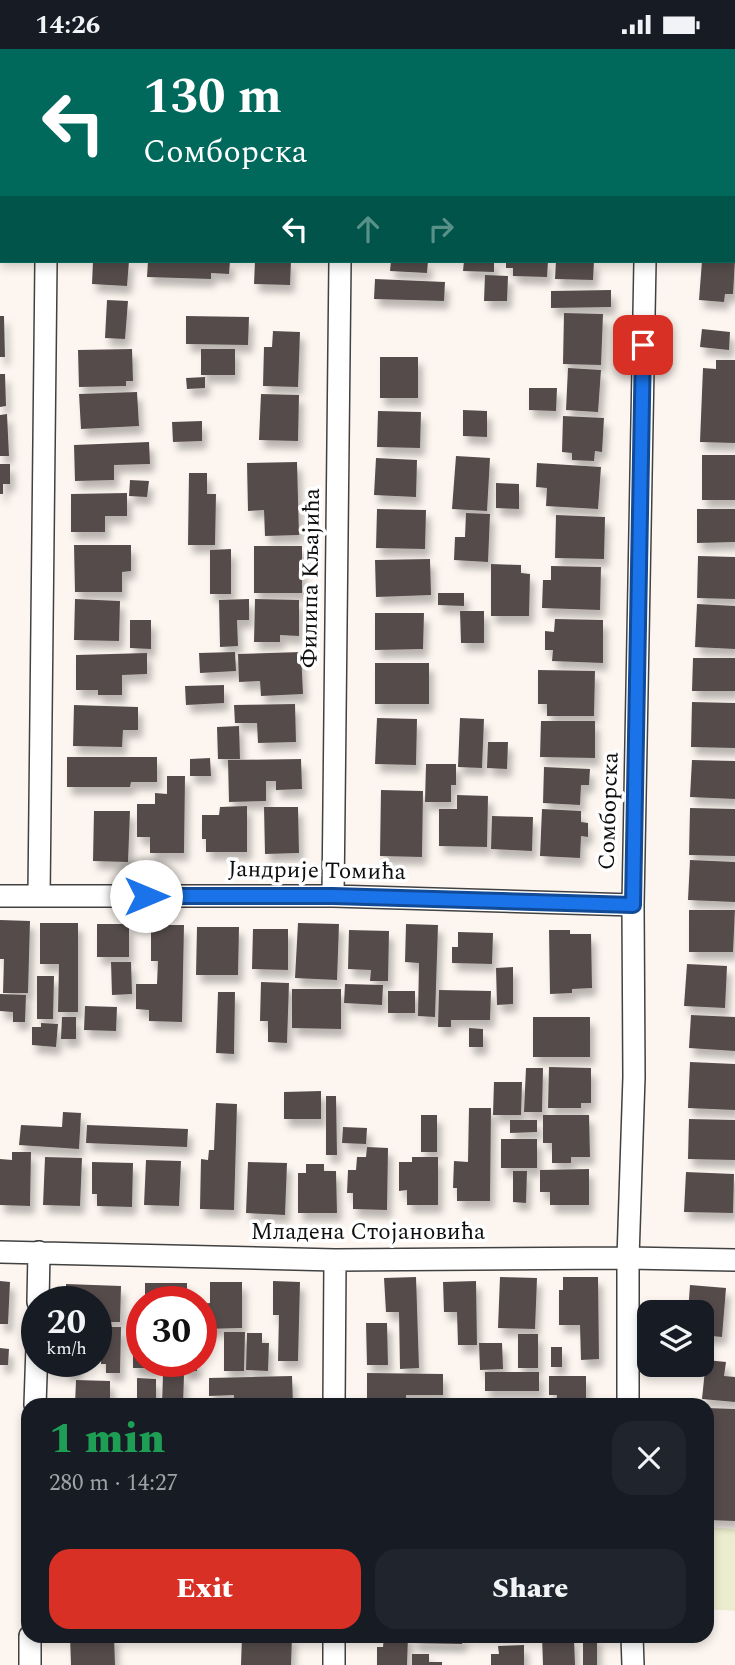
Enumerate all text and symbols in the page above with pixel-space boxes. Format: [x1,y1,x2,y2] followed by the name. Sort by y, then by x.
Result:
[35,5,100,45] text: 14:26
[143,60,282,135] text: 130 m
[28,77,119,168] icon: left
[143,128,307,177] text: Сомборска
[276,210,314,248] icon: left
[349,210,387,248] icon: ahead
[422,210,460,248] icon: right
[613,315,673,375] pin
[624,326,662,364] icon: arrive
[292,488,330,668] street label: Филипа Кљајића
[589,751,629,871] street label: Сомборска
[228,852,406,890] street label: Јандрије Томића
[109,859,183,933] position arrow
[251,1215,485,1250] street label: Младена Стојановића
[126,1286,217,1377] speed limit sign: 30
[47,1296,86,1349] text: 20
[637,1300,714,1377] map controls
[637,1300,714,1377] button: layers
[46,1335,87,1362] text: km/h
[49,1408,165,1471] text: 1 min
[612,1421,686,1495] button: close
[49,1466,178,1501] text: 280 m · 14:27
[49,1549,361,1629] button: Exit
[375,1549,686,1629] button: Share

